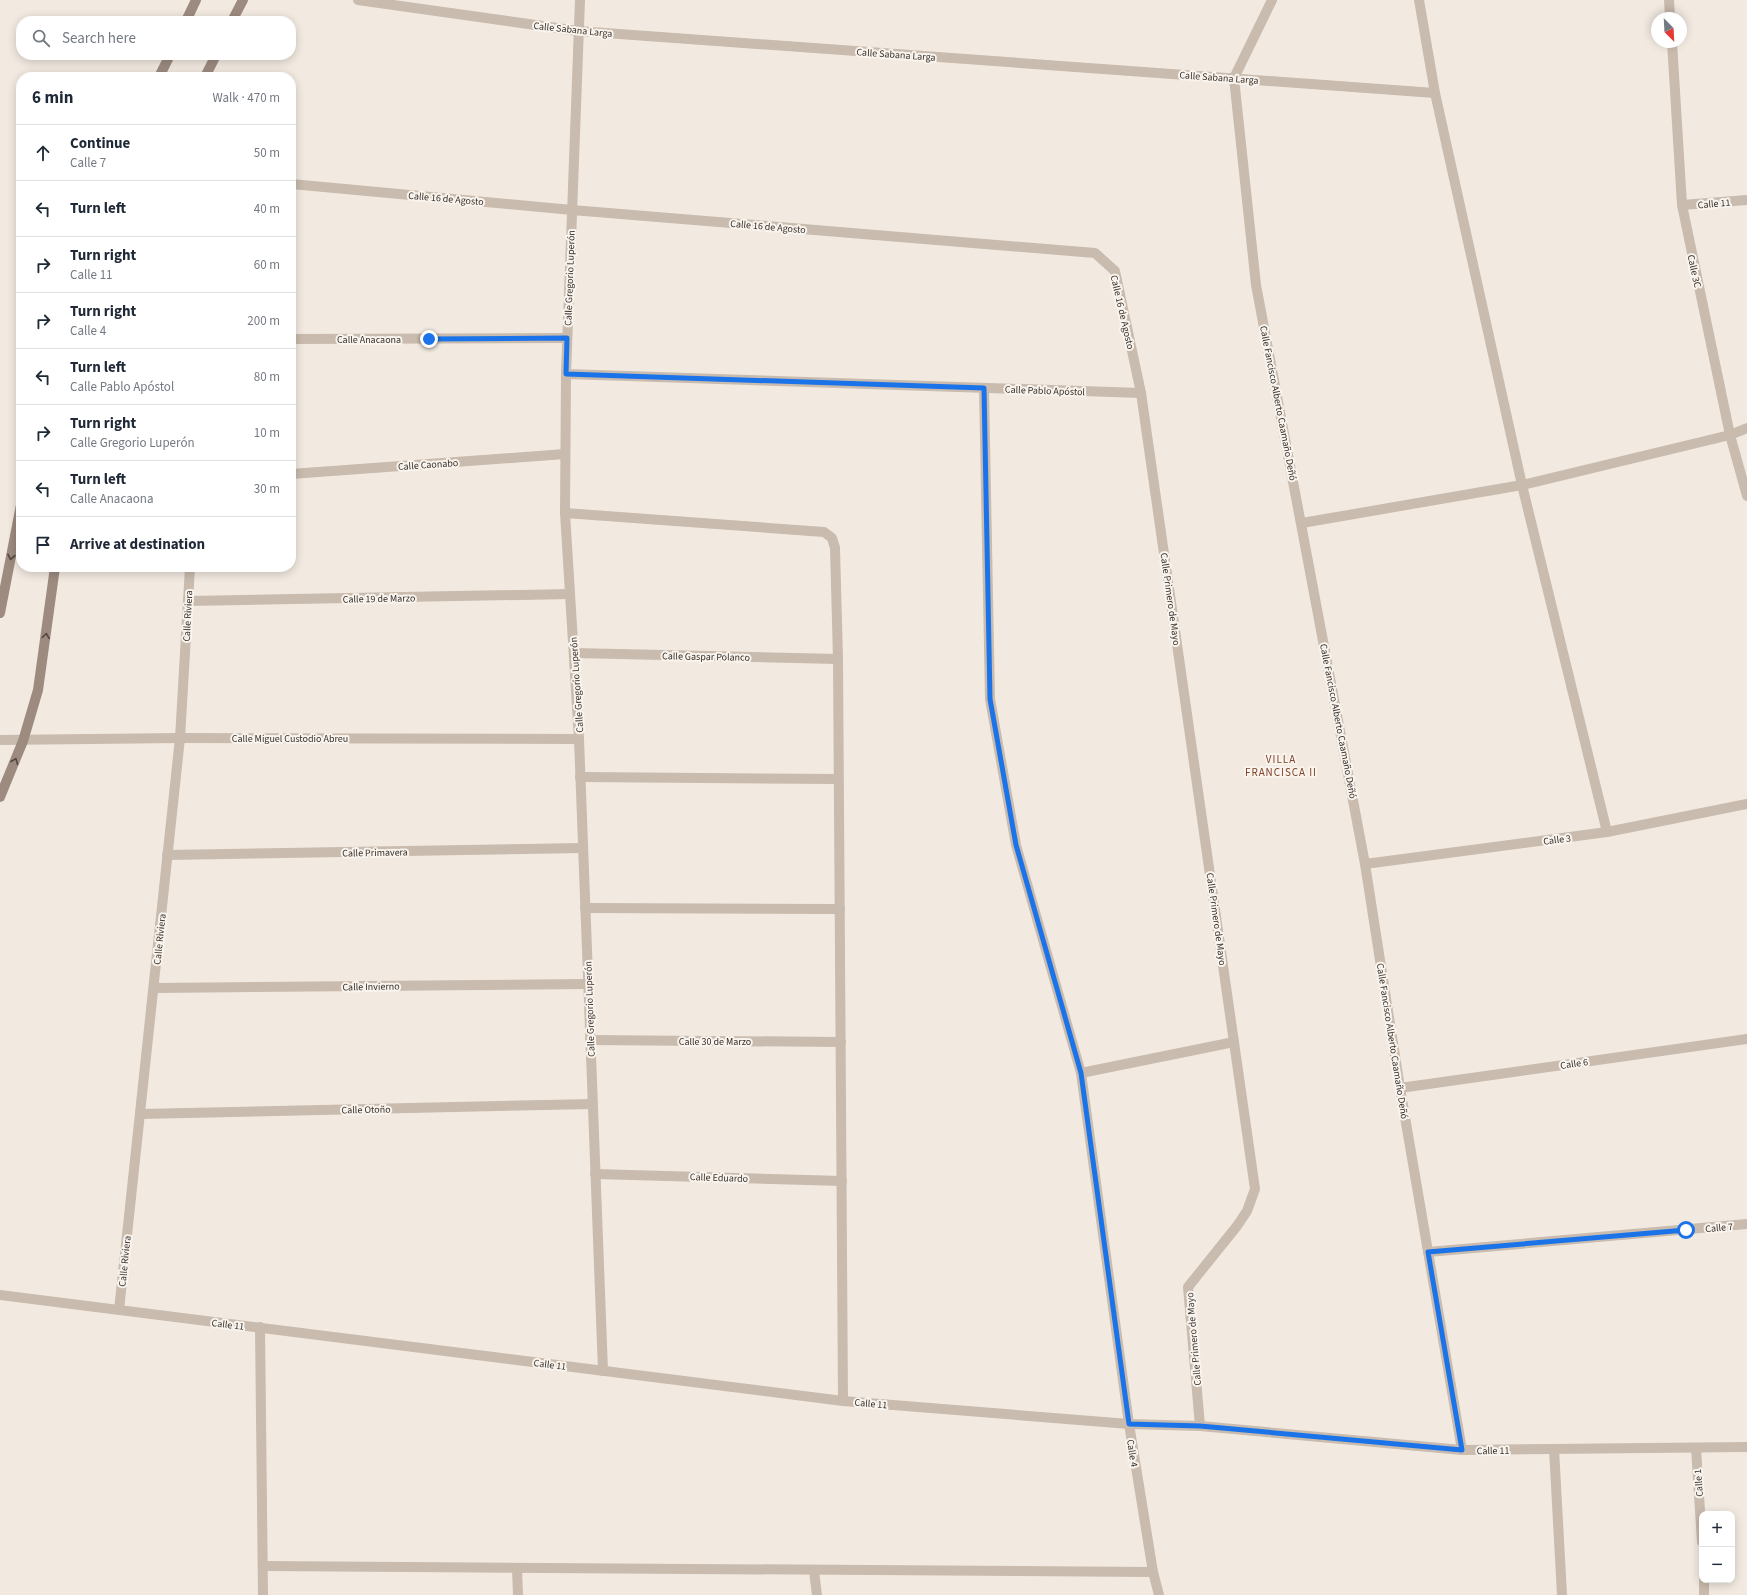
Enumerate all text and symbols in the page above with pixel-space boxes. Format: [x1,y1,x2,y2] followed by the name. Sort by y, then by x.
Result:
[1651,12,1687,48] north arrow
[16,16,296,60] search box
[533,19,613,41] street label: Calle Sabana Larga
[30,27,52,49] icon: search
[62,28,136,49] text: Search here
[856,45,936,65] street label: Calle Sabana Larga
[1179,68,1259,88] street label: Calle Sabana Larga
[32,86,73,110] text: 6 min
[212,89,280,107] text: Walk · 470 m
[70,133,130,154] text: Continue
[32,142,54,164] icon: ahead
[254,144,280,162] text: 50 m
[70,154,106,172] text: Calle 7
[408,189,484,209] street label: Calle 16 de Agosto
[1697,196,1731,212] street label: Calle 11
[32,198,54,220] icon: left
[70,198,126,219] text: Turn left
[254,200,280,218] text: 40 m
[730,217,806,237] street label: Calle 16 de Agosto
[561,230,579,326] street label: Calle Gregorio Luperón
[70,245,136,266] text: Turn right
[1684,253,1704,289] street label: Calle 3C
[32,254,54,276] icon: right
[254,256,280,274] text: 60 m
[70,266,113,284] text: Calle 11
[1107,274,1137,351] street label: Calle 16 de Agosto
[70,301,136,322] text: Turn right
[32,310,54,332] icon: right
[247,312,280,330] text: 200 m
[70,322,106,340] text: Calle 4
[1256,325,1300,482] street label: Calle Fancisco Alberto Caamaño Deñó
[420,330,438,348] route end
[337,333,401,347] street label: Calle Anacaona
[70,357,126,378] text: Turn left
[32,366,54,388] icon: left
[254,368,280,386] text: 80 m
[70,378,174,396] text: Calle Pablo Apóstol
[1005,383,1086,399] street label: Calle Pablo Apóstol
[70,413,136,434] text: Turn right
[32,422,54,444] icon: right
[254,424,280,442] text: 10 m
[70,434,195,452] text: Calle Gregorio Luperón
[397,456,459,474] street label: Calle Caonabo
[70,469,126,490] text: Turn left
[32,478,54,500] icon: left
[254,480,280,498] text: 30 m
[70,490,153,508] text: Calle Anacaona
[32,534,54,556] icon: arrive
[70,534,205,555] text: Arrive at destination
[1157,552,1183,646] street label: Calle Primero de Mayo
[7,554,15,560] one-way arrow
[180,590,196,642] street label: Calle Riviera
[343,591,415,607] street label: Calle 19 de Marzo
[41,632,50,639] one-way arrow
[567,637,587,733] street label: Calle Gregorio Luperón
[1316,643,1360,800] street label: Calle Fancisco Alberto Caamaño Deñó
[662,649,750,665] street label: Calle Gaspar Polanco
[232,732,348,746] street label: Calle Miguel Custodio Abreu
[1245,752,1317,780] district label: VILLA FRANCISCA II
[10,758,18,765] one-way arrow
[1542,831,1572,849] street label: Calle 3
[342,845,408,861] street label: Calle Primavera
[1203,872,1229,966] street label: Calle Primero de Mayo
[150,913,170,965] street label: Calle Riviera
[581,961,599,1057] street label: Calle Gregorio Luperón
[1373,962,1411,1120] street label: Calle Fancisco Alberto Caamaño Deñó
[342,980,400,994] street label: Calle Invierno
[679,1035,751,1049] street label: Calle 30 de Marzo
[1559,1055,1589,1073] street label: Calle 6
[341,1103,391,1117] street label: Calle Otoño
[690,1170,748,1186] street label: Calle Eduardo
[1705,1220,1734,1236] street label: Calle 7
[1677,1221,1695,1239] route start
[115,1235,135,1287] street label: Calle Riviera
[1183,1292,1205,1386] street label: Calle Primero de Mayo
[211,1316,245,1334] street label: Calle 11
[533,1356,567,1374] street label: Calle 11
[854,1396,888,1412] street label: Calle 11
[1123,1438,1141,1468] street label: Calle 4
[1477,1444,1510,1458] street label: Calle 11
[1691,1469,1707,1497] street label: Calle 1
[1699,1511,1735,1583] map controls
[1699,1511,1735,1547] button: +
[1699,1547,1735,1583] button: −

